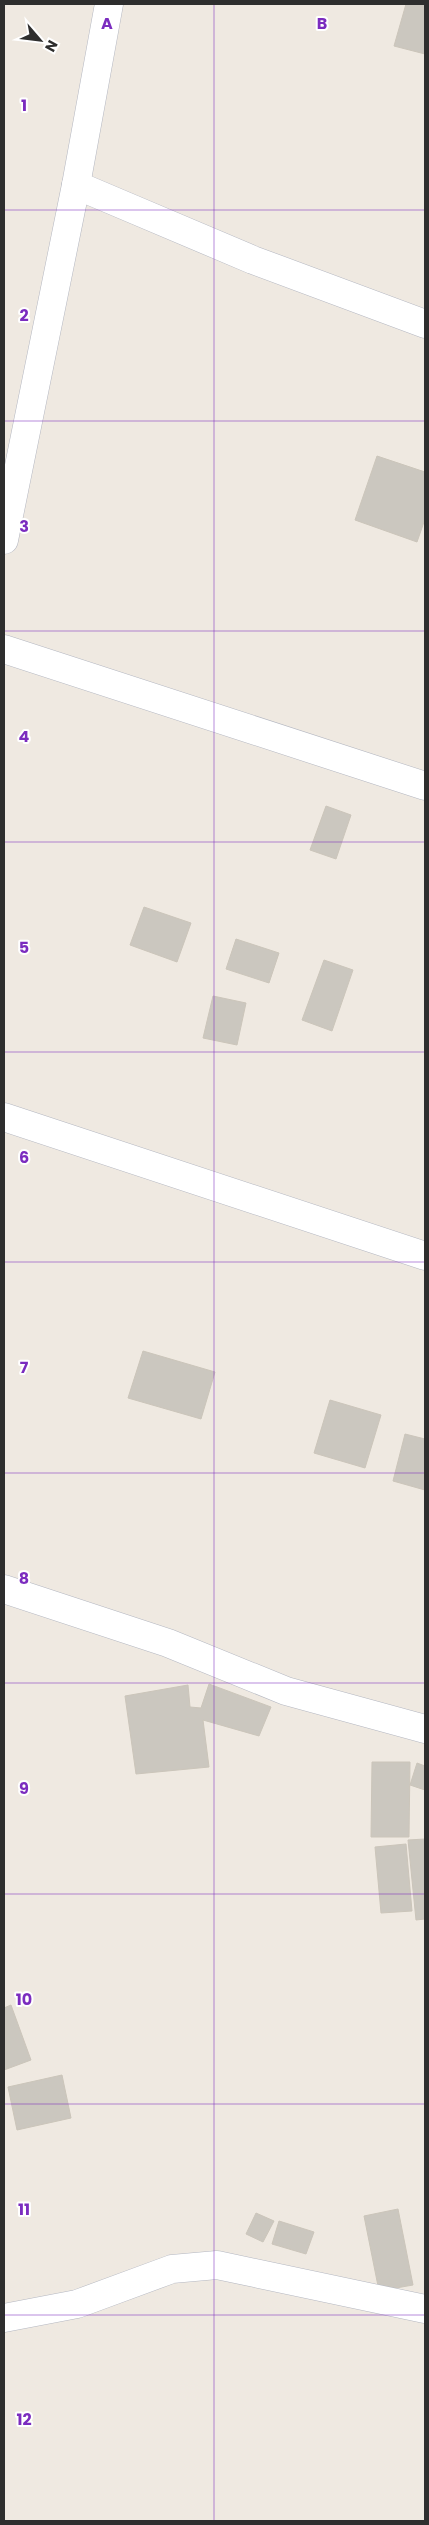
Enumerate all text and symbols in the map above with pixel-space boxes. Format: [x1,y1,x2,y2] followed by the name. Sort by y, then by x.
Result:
[101,12,113,35] text: A
[317,12,327,35] text: B
[15,15,65,65] north arrow
[40,37,63,55] text: N
[21,94,27,117] text: 1
[19,304,29,327] text: 2
[19,515,29,538] text: 3
[19,725,30,748] text: 4
[19,936,29,959] text: 5
[19,1146,29,1169] text: 6
[20,1356,29,1379] text: 7
[19,1567,29,1590] text: 8
[19,1777,29,1800] text: 9
[16,1988,32,2011] text: 10
[18,2198,30,2221] text: 11
[16,2408,32,2431] text: 12

